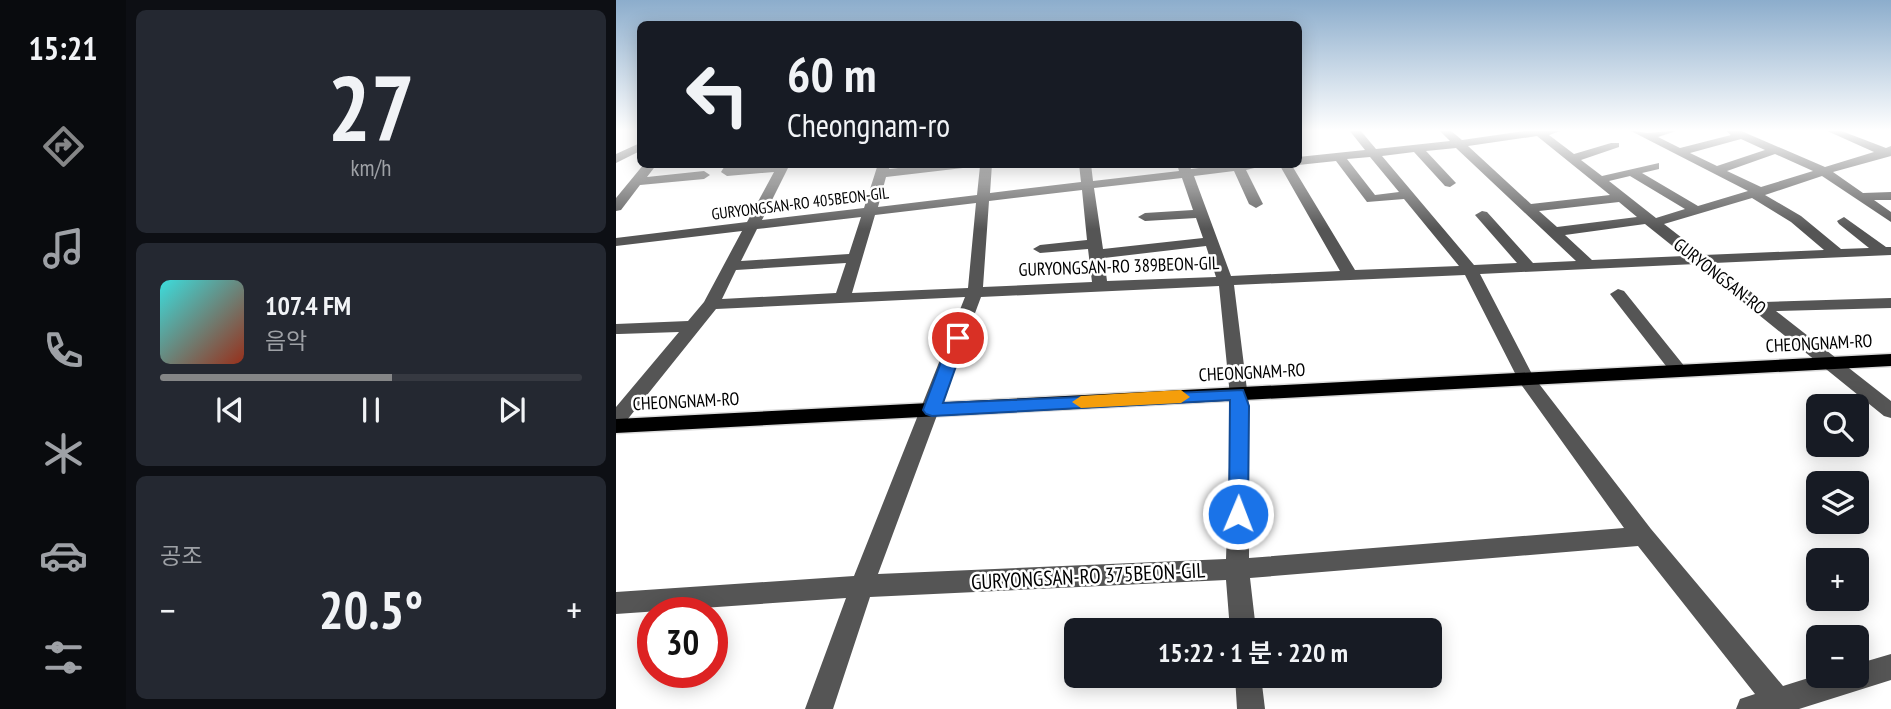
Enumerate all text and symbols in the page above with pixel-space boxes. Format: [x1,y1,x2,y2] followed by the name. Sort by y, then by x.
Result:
[28,27,98,69] text: 15:21
[787,42,876,106] text: 60 m
[328,48,415,166] text: 27
[672,49,763,140] icon: left
[787,104,950,146] text: Cheongnam-ro
[39,122,88,171] icon: directions
[351,153,391,182] text: km/h
[710,182,890,224] street label: GURYONGSAN-RO 405BEON-GIL
[39,224,88,273] icon: music
[1669,233,1771,319] street label: GURYONGSAN-RO
[1018,251,1220,281] street label: GURYONGSAN-RO 389BEON-GIL
[265,289,351,322] text: 107.4 FM
[928,308,988,368] pin
[939,319,977,357] icon: arrive
[39,326,88,375] icon: phone
[265,326,307,355] text: 음악
[1765,329,1873,357] street label: CHEONGNAM-RO
[1198,358,1306,386] street label: CHEONGNAM-RO
[632,387,740,415] street label: CHEONGNAM-RO
[211,391,249,429] icon: previous
[352,391,390,429] icon: pause
[493,391,531,429] icon: next
[1806,394,1869,688] map controls
[1806,394,1869,457] button: search
[39,429,88,478] icon: climate
[1806,471,1869,534] button: layers
[1201,477,1275,551] position arrow
[39,531,88,580] icon: car
[160,541,202,570] text: 공조
[1806,548,1869,611] button: +
[970,556,1206,596] street label: GURYONGSAN-RO 375BEON-GIL
[319,576,423,643] text: 20.5°
[160,585,176,634] text: −
[566,585,582,634] text: +
[637,597,728,688] speed limit sign: 30
[1806,625,1869,688] button: −
[39,633,88,682] icon: filters
[1158,636,1348,669] text: 15:22 · 1 분 · 220 m

